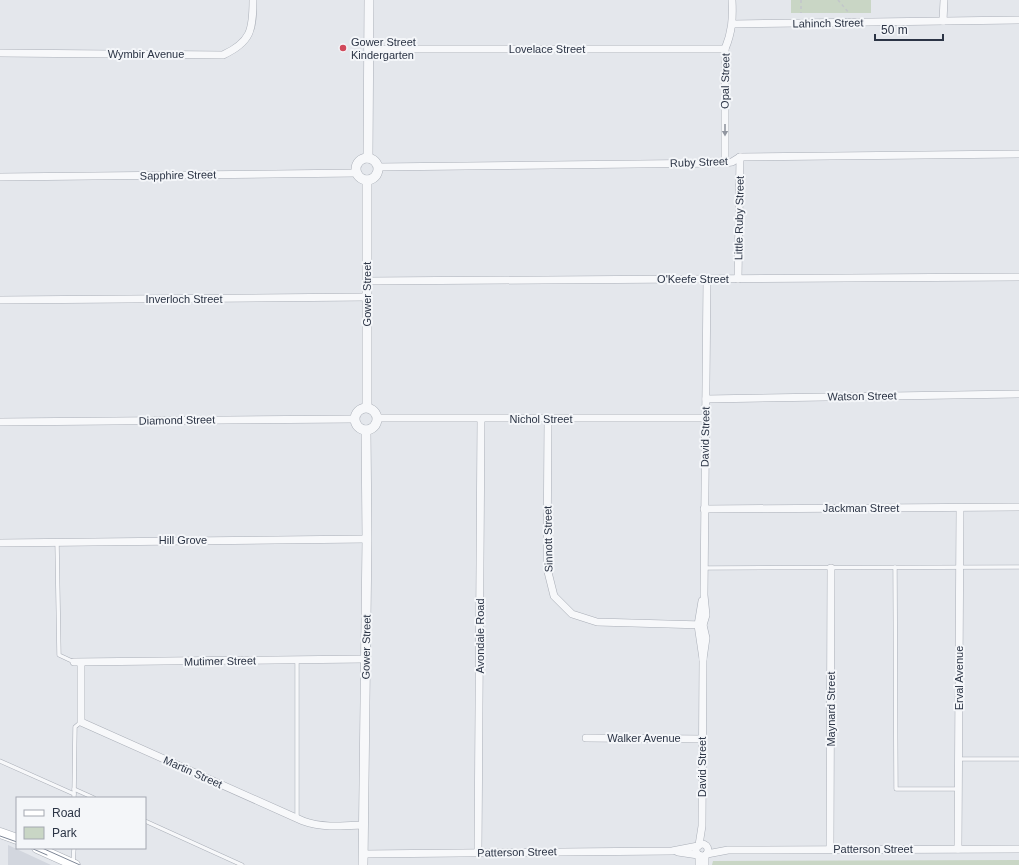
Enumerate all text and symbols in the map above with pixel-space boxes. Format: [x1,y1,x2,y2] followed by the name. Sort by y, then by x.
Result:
[792,16,864,30] street label: Lahinch Street
[875,16,943,42] scale bar
[881,23,908,37] text: 50 m
[351,36,416,61] place label: Gower Street Kindergarten
[338,43,348,53] marker: Gower Street Kindergarten
[509,43,585,55] street label: Lovelace Street
[108,48,184,60] street label: Wymbir Avenue
[719,53,731,109] street label: Opal Street
[722,124,728,137] one-way arrow
[670,155,728,169] street label: Ruby Street
[140,168,216,182] street label: Sapphire Street
[732,176,746,260] street label: Little Ruby Street
[361,262,373,326] street label: Gower Street
[657,273,729,285] street label: O'Keefe Street
[145,293,223,305] street label: Inverloch Street
[827,389,897,403] street label: Watson Street
[698,407,712,467] street label: David Street
[139,413,215,427] street label: Diamond Street
[510,413,572,425] street label: Nichol Street
[823,502,899,514] street label: Jackman Street
[541,506,555,572] street label: Sinnott Street
[159,534,207,546] street label: Hill Grove
[474,598,486,674] street label: Avondale Road
[359,614,373,680] street label: Gower Street
[953,646,965,710] street label: Erval Avenue
[184,654,256,668] street label: Mutimer Street
[825,671,837,747] street label: Maynard Street
[607,732,681,744] street label: Walker Avenue
[696,737,708,797] street label: David Street
[162,754,224,790] street label: Martin Street
[16,797,146,849] legend
[52,806,81,820] text: Road
[52,826,78,840] text: Park
[833,843,913,855] street label: Patterson Street
[477,845,557,859] street label: Patterson Street

